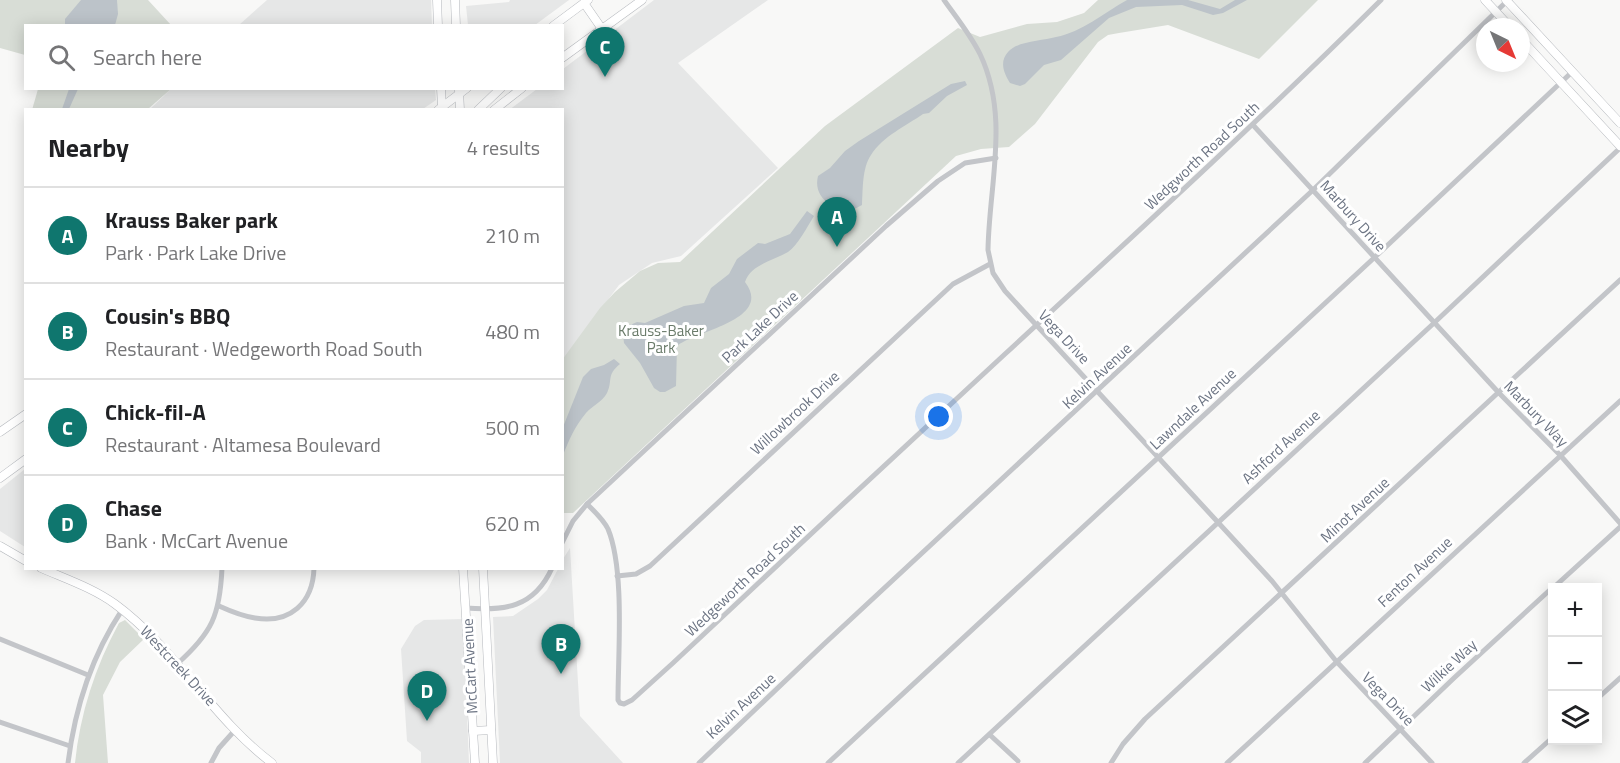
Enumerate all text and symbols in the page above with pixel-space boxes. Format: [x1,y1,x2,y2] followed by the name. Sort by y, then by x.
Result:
[1476,18,1530,72] north arrow
[24,24,564,90] search box
[586,28,624,77] pin: C
[93,40,202,74] text: Search here
[45,41,78,74] icon: search
[1139,96,1265,215] street label: Wedgworth Road South
[48,128,129,167] text: Nearby
[467,132,540,163] text: 4 results
[1315,175,1392,257] street label: Marbury Drive
[818,198,856,247] pin: A
[105,203,278,237] text: Krauss Baker park
[61,220,74,251] text: A
[485,220,540,251] text: 210 m
[105,237,286,268] text: Park · Park Lake Drive
[716,285,803,368] street label: Park Lake Drive
[105,299,230,333] text: Cousin's BBQ
[1033,304,1096,369] street label: Vega Drive
[61,316,74,347] text: B
[485,316,540,347] text: 480 m
[618,319,704,359] park label: Krauss-Baker Park
[105,333,423,364] text: Restaurant · Wedgeworth Road South
[1057,337,1137,414] street label: Kelvin Avenue
[1144,362,1241,455] street label: Lawndale Avenue
[745,365,844,460] street label: Willowbrook Drive
[1499,375,1574,452] street label: Marbury Way
[105,395,206,429] text: Chick-fil-A
[924,402,953,431] your location
[1236,404,1325,489] street label: Ashford Avenue
[62,412,73,443] text: C
[485,412,540,443] text: 500 m
[105,429,381,460] text: Restaurant · Altamesa Boulevard
[1315,471,1394,548] street label: Minot Avenue
[105,491,162,525] text: Chase
[61,508,74,539] text: D
[485,508,540,539] text: 620 m
[679,517,810,642] street label: Wedgeworth Road South
[105,525,288,556] text: Bank · McCart Avenue
[1372,531,1457,612] street label: Fenton Avenue
[1548,583,1602,745] map controls
[1548,583,1602,637] button: +
[456,618,483,714] street label: McCart Avenue
[135,620,222,711] street label: Westcreek Drive
[542,624,580,674] pin: B
[1416,634,1482,698] street label: Wilkie Way
[1548,637,1602,691] button: −
[701,667,781,744] street label: Kelvin Avenue
[1357,667,1420,731] street label: Vega Drive
[408,672,446,721] pin: D
[1548,691,1602,745] button: layers

